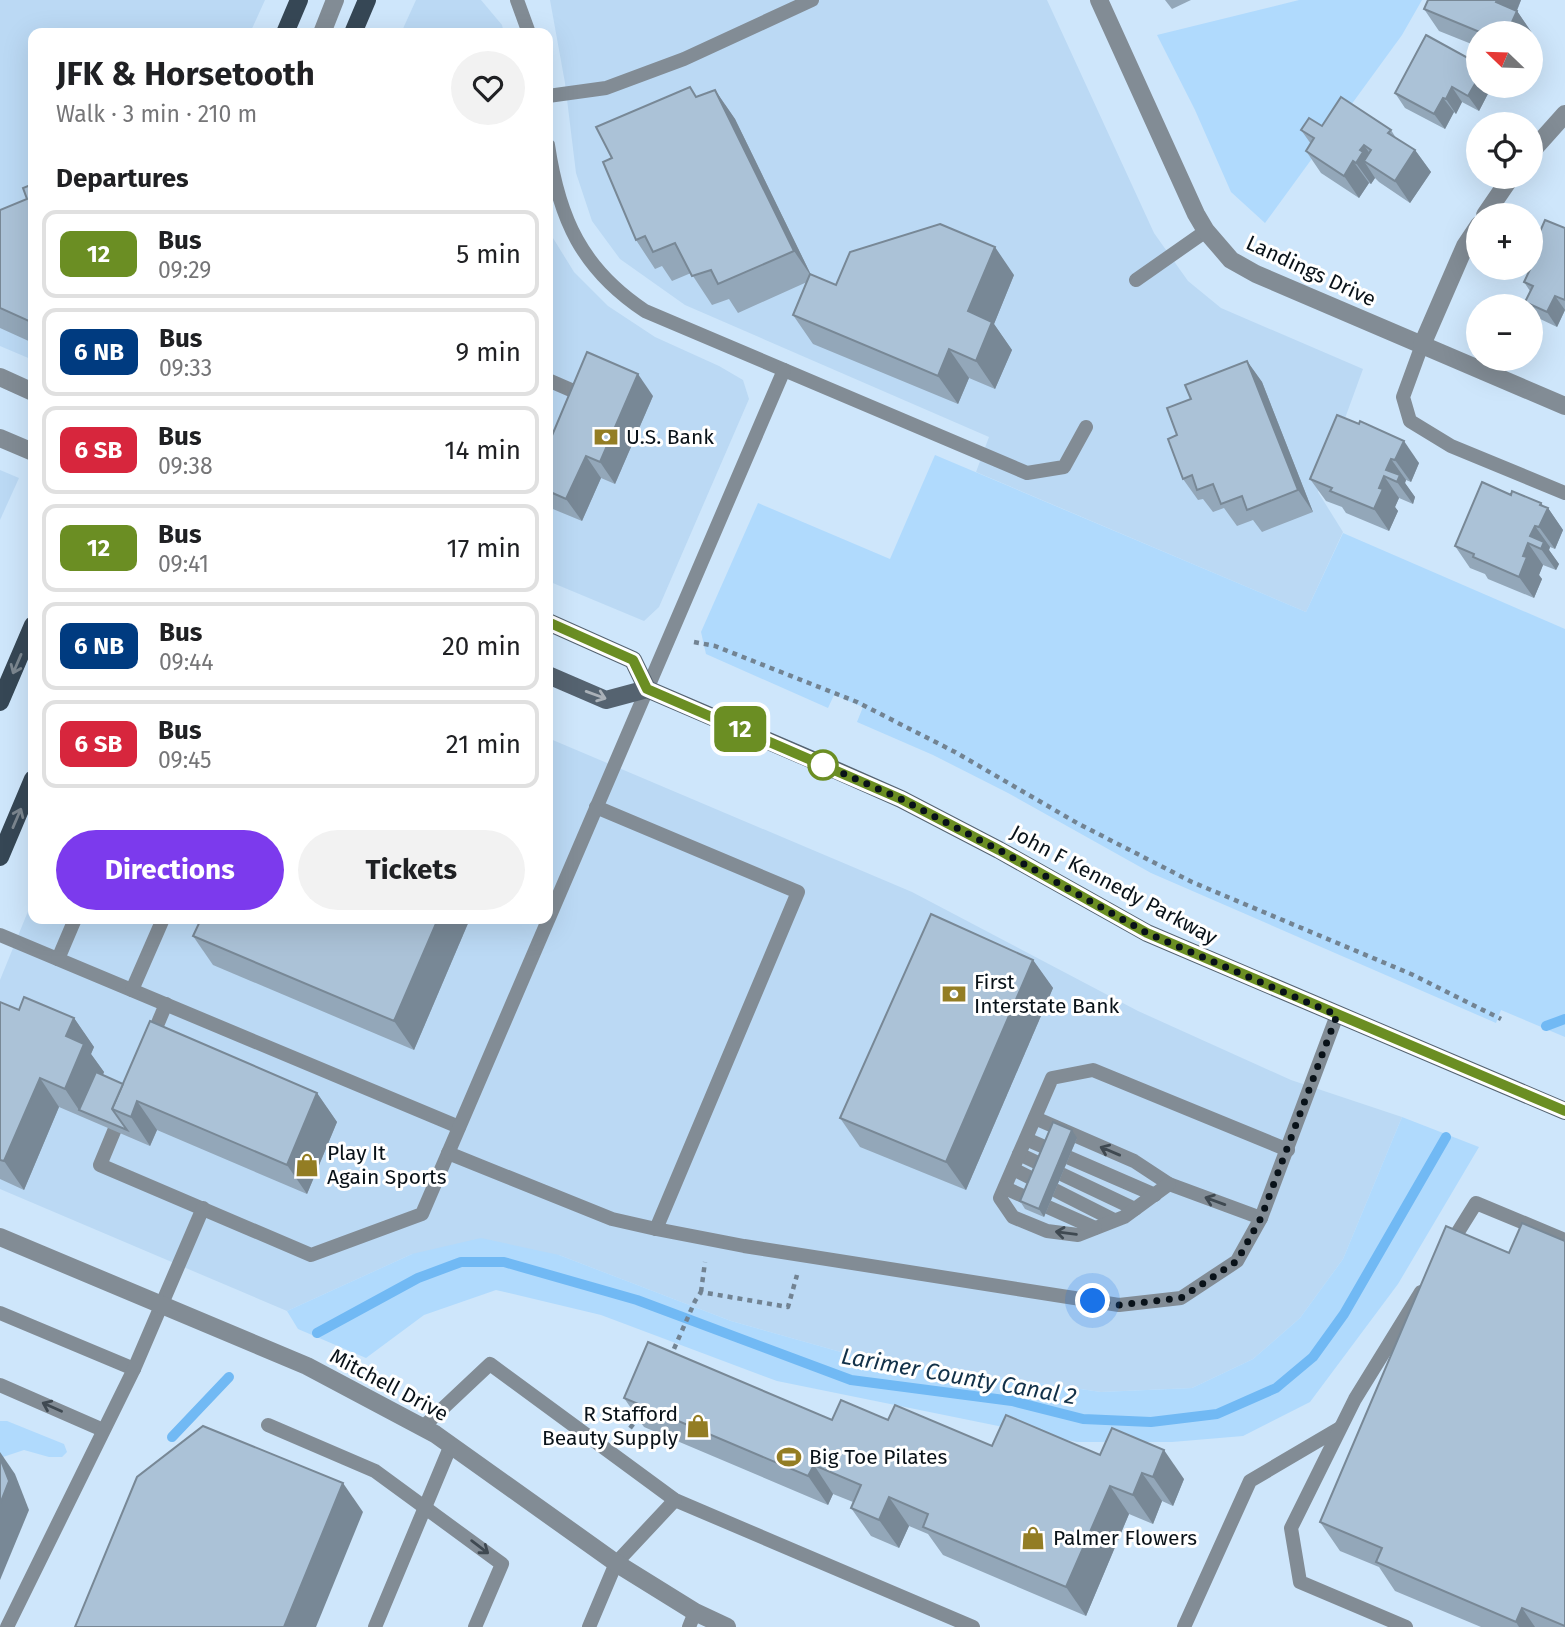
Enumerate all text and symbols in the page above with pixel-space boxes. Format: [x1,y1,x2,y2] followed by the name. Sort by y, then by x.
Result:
[1466,21,1544,98] north arrow
[1466,21,1543,371] map controls
[451,51,525,125] button: heart
[56,54,315,94] text: JFK & Horsetooth
[56,100,257,128] text: Walk · 3 min · 210 m
[1466,112,1543,189] button: locate
[56,163,189,194] text: Departures
[1466,203,1543,280] button: +
[158,225,201,256] text: Bus
[1242,230,1380,312] street label: Landings Drive
[456,239,521,270] text: 5 min
[87,240,110,268] text: 12
[158,256,211,284] text: 09:29
[1466,294,1543,371] button: −
[159,323,202,354] text: Bus
[456,337,521,368] text: 9 min
[74,338,124,366] text: 6 NB
[159,354,212,382] text: 09:33
[158,421,201,452] text: Bus
[592,423,620,451] bank icon: U.S. Bank
[626,424,714,450] place label: U.S. Bank
[444,435,521,466] text: 14 min
[75,436,122,464] text: 6 SB
[158,452,213,480] text: 09:38
[158,519,201,550] text: Bus
[446,533,521,564] text: 17 min
[87,534,110,562] text: 12
[158,550,209,578] text: 09:41
[159,617,202,648] text: Bus
[442,631,521,662] text: 20 min
[74,632,124,660] text: 6 NB
[159,648,214,676] text: 09:44
[9,652,22,674] one-way arrow
[585,690,607,703] one-way arrow
[708,706,772,752] line badge: 12
[158,715,201,746] text: Bus
[728,715,752,743] text: 12
[446,729,521,760] text: 21 min
[75,730,122,758] text: 6 SB
[158,746,212,774] text: 09:45
[808,750,838,780] unlabelled marker
[11,808,24,829] one-way arrow
[1006,819,1222,951] street label: John F Kennedy Parkway
[56,830,284,910] button: Directions
[298,830,525,910] button: Tickets
[974,969,1119,1019] place label: First Interstate Bank
[940,980,968,1008] bank icon: First Interstate Bank
[327,1140,447,1190] place label: Play It Again Sports
[1100,1144,1121,1157] one-way arrow
[293,1151,321,1179] shop icon: Play It Again Sports
[1205,1194,1226,1207] one-way arrow
[1055,1227,1078,1240] one-way arrow
[1075,1283,1110,1318] your location
[839,1342,1079,1410] water label: Larimer County Canal 2
[325,1343,453,1427] street label: Mitchell Drive
[42,1400,63,1413] one-way arrow
[542,1401,679,1451] place label: R Stafford Beauty Supply
[684,1412,712,1440] shop icon: R Stafford Beauty Supply
[775,1443,803,1471] sports icon: Big Toe Pilates
[809,1444,947,1470] place label: Big Toe Pilates
[1019,1524,1047,1552] shop icon: Palmer Flowers
[1053,1525,1197,1551] place label: Palmer Flowers
[470,1540,489,1555] one-way arrow

